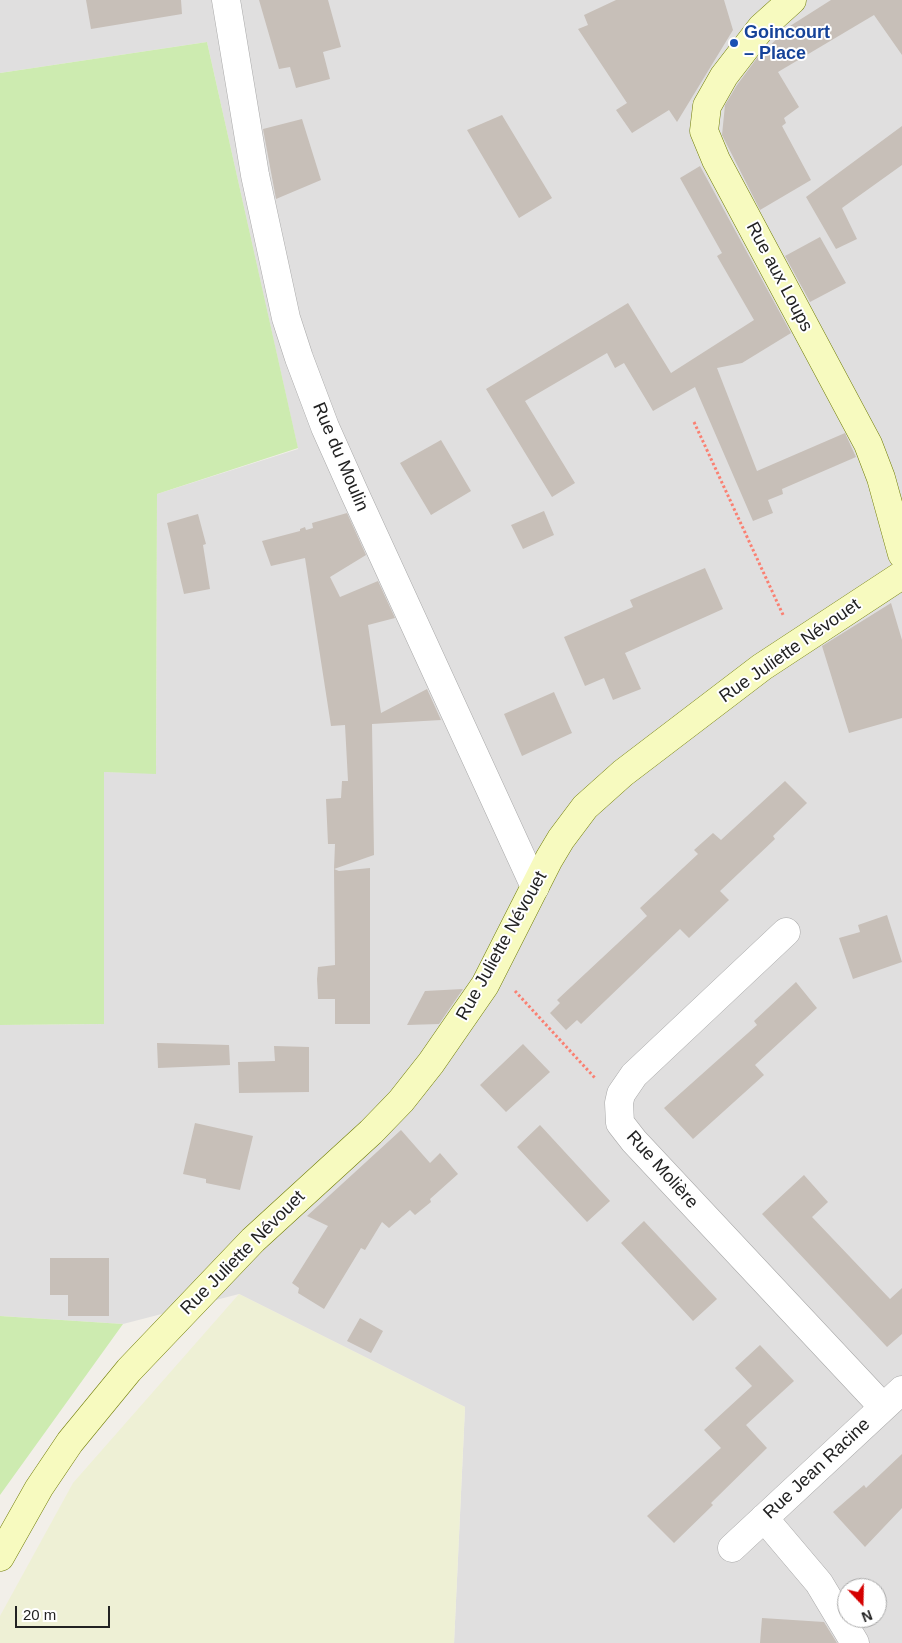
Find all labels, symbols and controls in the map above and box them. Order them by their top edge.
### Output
place label: Goincourt – Place [744,22,830,64]
marker: Goincourt – Place [728,37,740,49]
street label: Rue aux Loups [741,218,817,336]
street label: Rue du Moulin [307,399,373,515]
street label: Rue Juliette Névouet [715,594,865,708]
street label: Rue Juliette Névouet [452,868,552,1024]
street label: Rue Molière [622,1127,702,1213]
street label: Rue Juliette Névouet [176,1186,310,1320]
street label: Rue Jean Racine [759,1414,875,1524]
north arrow [837,1578,887,1628]
scale bar [18,1596,112,1628]
text: 20 m [23,1606,56,1623]
text: N [859,1607,875,1625]

